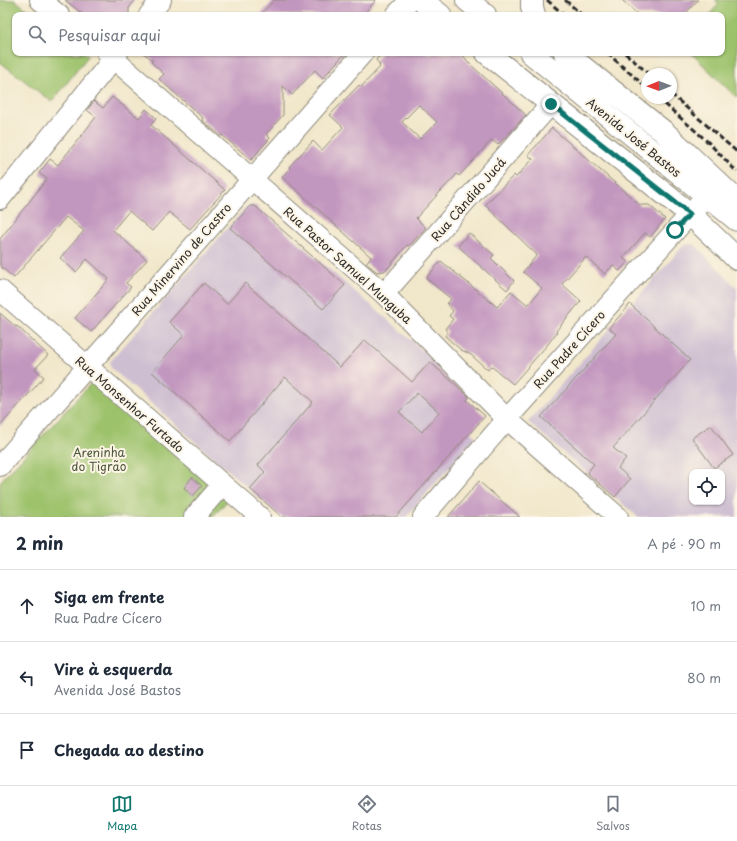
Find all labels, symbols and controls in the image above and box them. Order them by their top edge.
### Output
search box [12,12,725,56]
icon: search [26,23,48,45]
text: Pesquisar aqui [58,23,161,46]
north arrow [641,68,677,104]
street label: Avenida José Bastos [583,93,686,181]
route end [542,95,560,113]
street label: Rua Cândido Jucá [427,153,510,245]
street label: Rua Minervino de Castro [127,198,235,319]
street label: Rua Pastor Samuel Munguba [280,202,416,328]
route start [666,221,684,239]
street label: Rua Padre Cícero [529,306,609,392]
street label: Rua Monsenhor Furtado [72,352,189,457]
park label: Areninha do Tigrão [72,443,127,475]
map controls [689,469,725,505]
button: locate [689,469,725,505]
text: 2 min [16,530,63,556]
text: A pé · 90 m [647,534,721,553]
text: Siga em frente [54,585,164,608]
icon: ahead [16,595,38,617]
text: 10 m [691,596,721,615]
text: Rua Padre Cícero [54,608,162,627]
text: Vire à esquerda [54,657,173,680]
icon: left [16,667,38,689]
text: 80 m [687,668,721,687]
text: Avenida José Bastos [54,680,181,699]
text: Chegada ao destino [54,738,204,761]
icon: arrive [16,739,38,761]
tab: Mapa [107,793,137,834]
tab: Rotas [352,793,382,834]
tab: Salvos [596,793,630,834]

